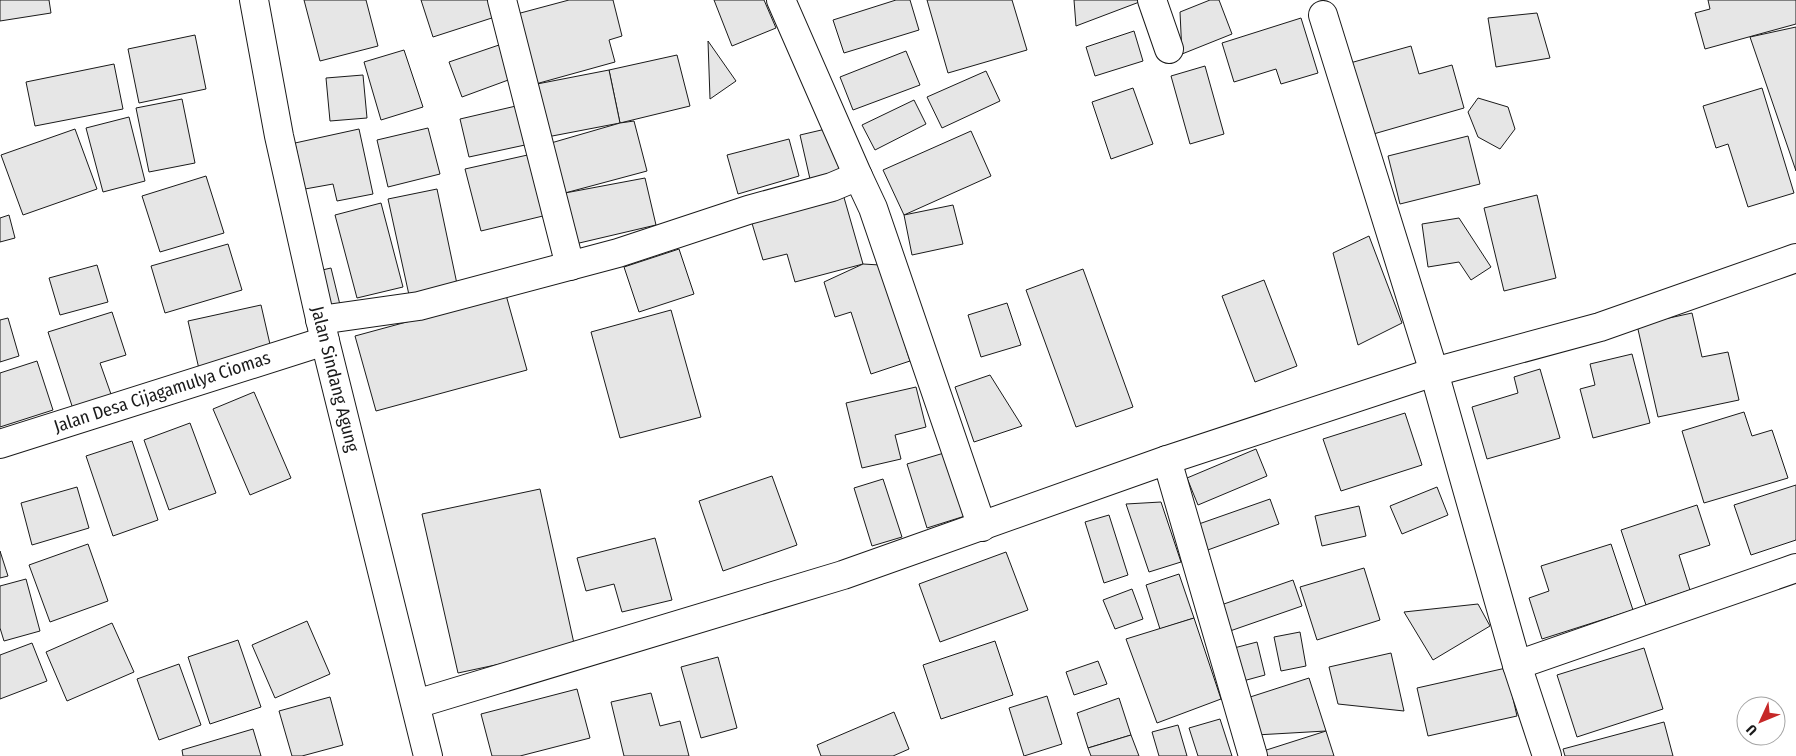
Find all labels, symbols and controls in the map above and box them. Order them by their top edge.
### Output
street label: Jalan Sindang Agung [306,304,364,455]
street label: Jalan Desa Cijagamulya Ciomas [51,346,273,437]
north arrow [1736,696,1786,746]
text: U [1743,721,1761,739]

